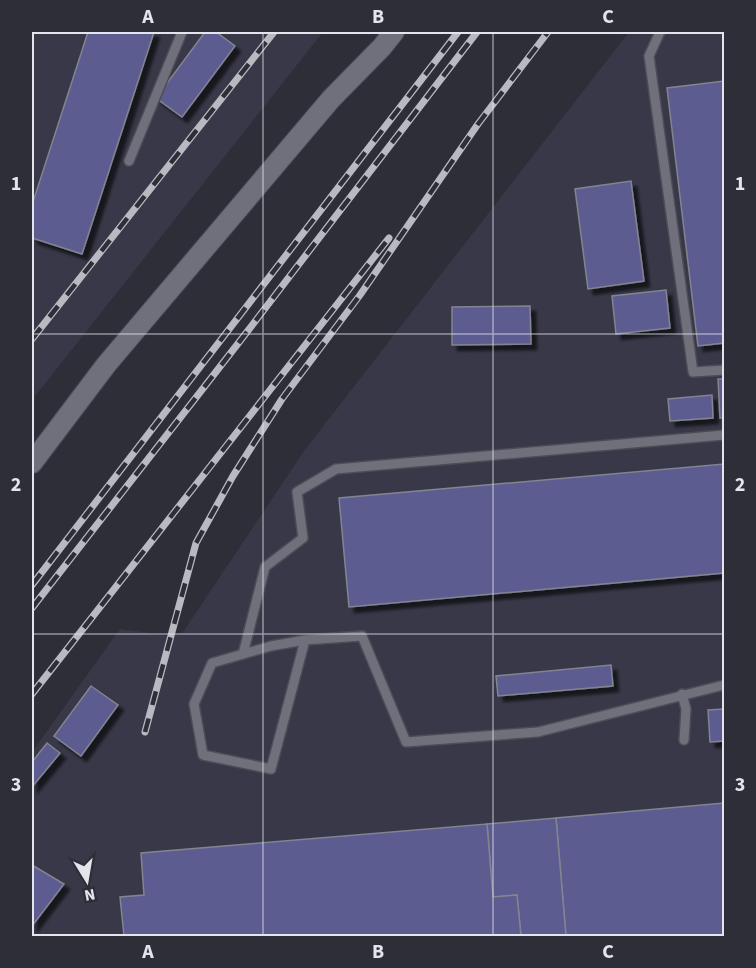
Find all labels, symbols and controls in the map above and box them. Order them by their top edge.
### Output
text: A [141,3,154,31]
text: B [372,3,384,31]
text: C [602,3,614,31]
text: 1 [11,170,21,198]
text: 1 [735,170,745,198]
text: 2 [11,471,21,499]
text: 2 [735,471,745,499]
text: 3 [11,771,21,799]
text: 3 [735,771,745,799]
north arrow [57,851,117,911]
text: N [82,883,97,907]
text: A [141,938,154,966]
text: B [372,938,384,966]
text: C [602,938,614,966]

